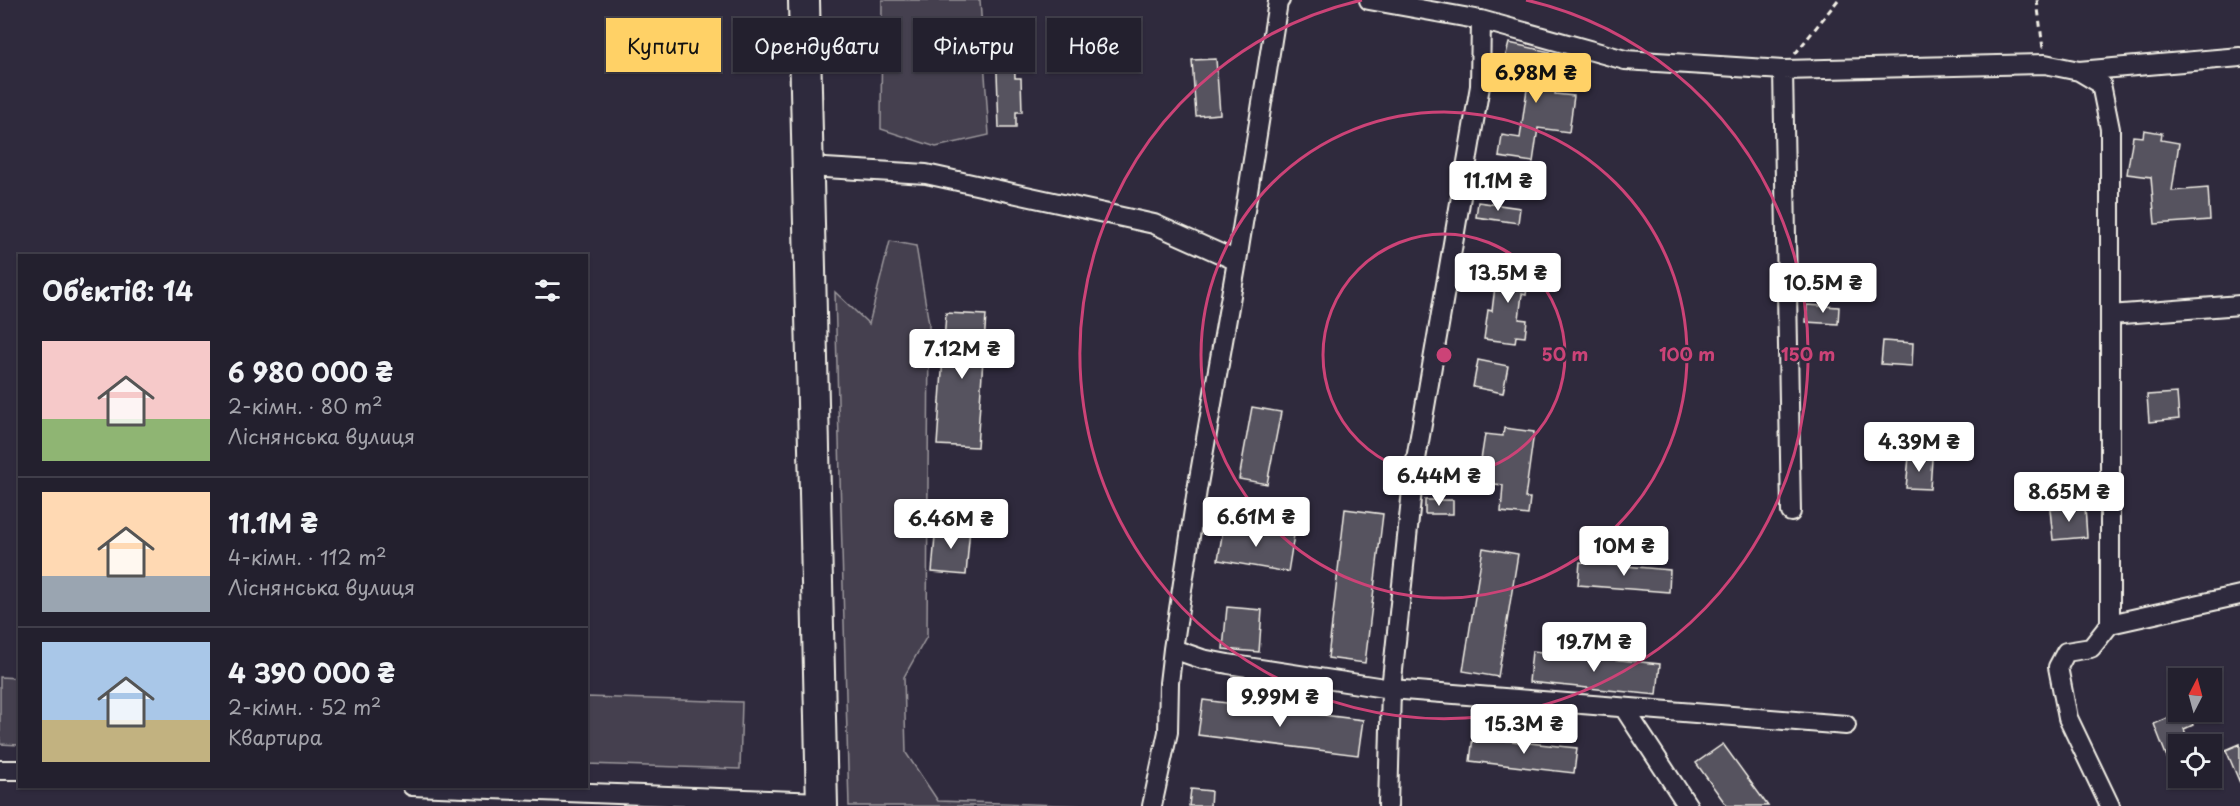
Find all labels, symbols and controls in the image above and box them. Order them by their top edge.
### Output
chip: Купити [606,18,721,72]
chip: Орендувати [733,18,901,72]
chip: Фільтри [913,18,1035,72]
chip: Нове [1047,18,1141,72]
pin: 6.98M ₴ [1481,53,1591,104]
text: 6.98M ₴ [1495,57,1577,87]
pin: 11.1M ₴ [1443,161,1553,212]
text: 11.1M ₴ [1463,165,1533,195]
pin: 13.5M ₴ [1453,253,1563,304]
text: 13.5M ₴ [1469,257,1547,287]
pin: 10.5M ₴ [1768,263,1878,314]
text: 10.5M ₴ [1784,267,1862,297]
text: Об’єктів: 14 [42,271,193,310]
icon: filters [531,274,564,307]
pin: 7.12M ₴ [907,329,1017,380]
text: 7.12M ₴ [923,333,1001,363]
text: 50 m [1542,340,1588,367]
text: 100 m [1659,340,1715,367]
text: 150 m [1781,340,1835,367]
centre of rings [1434,345,1454,365]
text: 6 980 000 ₴ [228,352,393,391]
icon: home [90,365,162,437]
text: 2-кімн. · 80 m² [228,391,383,421]
text: Ліснянська вулиця [228,421,415,451]
pin: 4.39M ₴ [1864,422,1974,473]
text: 4.39M ₴ [1878,426,1960,456]
pin: 6.44M ₴ [1384,456,1494,507]
text: 6.44M ₴ [1397,460,1481,490]
pin: 8.65M ₴ [2014,472,2124,523]
text: 8.65M ₴ [2028,476,2110,506]
pin: 6.61M ₴ [1201,497,1311,548]
pin: 6.46M ₴ [896,499,1006,550]
text: 6.61M ₴ [1217,501,1295,531]
text: 11.1M ₴ [228,503,318,542]
text: 6.46M ₴ [908,503,994,533]
icon: home [90,516,162,588]
pin: 10M ₴ [1582,526,1666,577]
text: 10M ₴ [1593,530,1655,560]
text: 4-кімн. · 112 m² [228,542,387,572]
text: Ліснянська вулиця [228,572,415,602]
pin: 19.7M ₴ [1539,622,1649,673]
text: 19.7M ₴ [1556,626,1632,656]
text: 4 390 000 ₴ [228,653,395,692]
icon: home [90,666,162,738]
north arrow [2168,668,2222,722]
map controls [2168,668,2222,788]
pin: 9.99M ₴ [1225,677,1335,728]
text: 9.99M ₴ [1241,681,1319,711]
text: 2-кімн. · 52 m² [228,692,381,722]
pin: 15.3M ₴ [1469,704,1579,755]
text: 15.3M ₴ [1485,708,1563,738]
text: Квартира [228,722,322,752]
button: locate [2168,734,2222,788]

